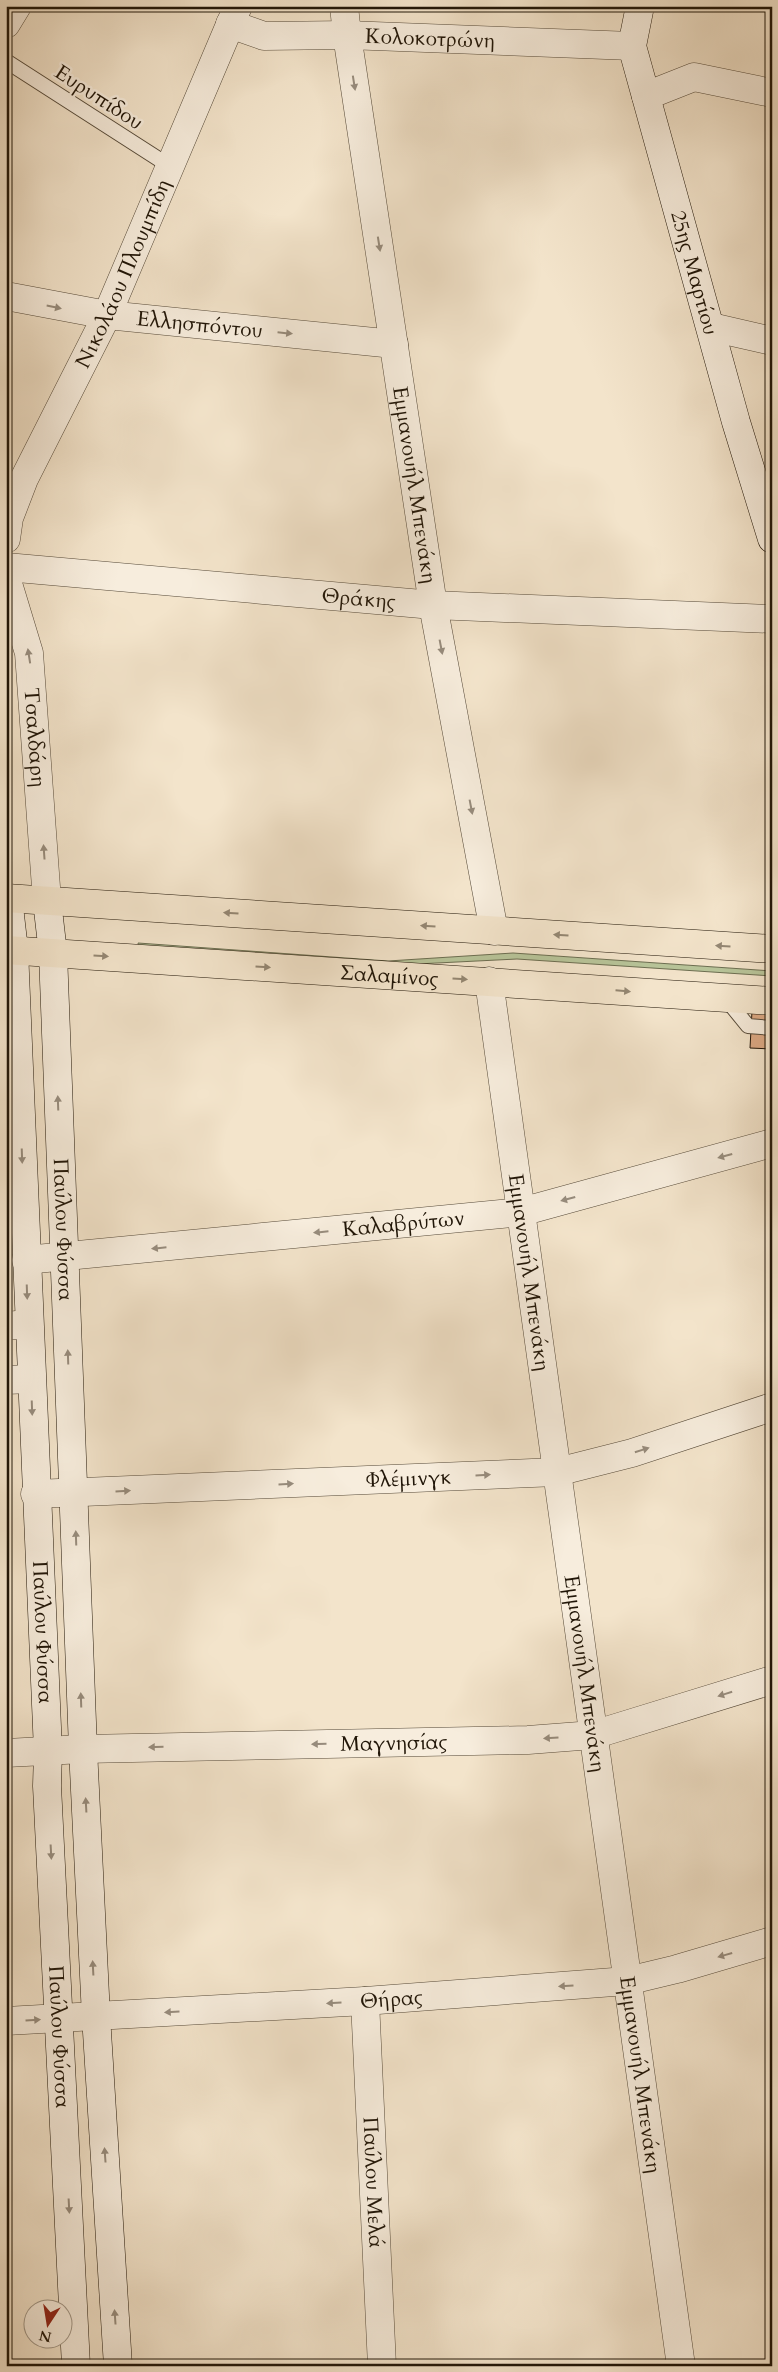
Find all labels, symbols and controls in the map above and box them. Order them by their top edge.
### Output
street label: Κολοκοτρώνη [365,22,495,56]
street label: Ευρυπίδου [49,58,149,137]
one-way arrow [351,76,359,92]
street label: Νικολάου Πλουμπίδη [68,175,178,373]
street label: 25ης Μαρτίου [663,207,725,338]
one-way arrow [375,236,383,252]
one-way arrow [46,303,62,311]
street label: Ελλησπόντου [135,304,264,346]
one-way arrow [277,329,293,337]
street label: Εμμανουήλ Μπενάκη [385,384,444,585]
street label: Θράκης [320,581,397,617]
one-way arrow [437,639,445,655]
one-way arrow [25,647,33,663]
street label: Τσαλδάρη [17,687,53,788]
one-way arrow [467,799,475,815]
one-way arrow [40,844,48,860]
one-way arrow [222,909,238,917]
one-way arrow [419,922,435,930]
one-way arrow [553,931,569,939]
one-way arrow [715,942,731,950]
one-way arrow [93,952,109,960]
street label: Σαλαμίνος [339,958,439,994]
one-way arrow [256,963,272,971]
one-way arrow [453,975,469,983]
one-way arrow [615,987,631,995]
one-way arrow [54,1095,62,1111]
one-way arrow [18,1148,26,1164]
one-way arrow [717,1152,732,1160]
street label: Παύλου Φύσσα [46,1158,80,1302]
street label: Εμμανουήλ Μπενάκη [501,1172,557,1373]
one-way arrow [560,1195,576,1203]
street label: Καλαβρύτων [341,1204,466,1244]
one-way arrow [312,1228,328,1236]
one-way arrow [151,1244,167,1252]
one-way arrow [23,1284,31,1300]
one-way arrow [64,1349,72,1365]
one-way arrow [28,1400,36,1416]
one-way arrow [635,1446,650,1453]
street label: Φλέμινγκ [365,1462,452,1495]
one-way arrow [475,1471,491,1479]
one-way arrow [278,1480,294,1488]
one-way arrow [115,1487,131,1495]
one-way arrow [72,1529,80,1545]
street label: Παύλου Φύσσα [25,1560,60,1704]
street label: Εμμανουήλ Μπενάκη [556,1573,612,1774]
one-way arrow [718,1691,733,1699]
one-way arrow [77,1692,85,1708]
street label: Μαγνησίας [340,1728,448,1759]
one-way arrow [543,1734,559,1742]
one-way arrow [311,1740,327,1748]
one-way arrow [148,1743,164,1751]
one-way arrow [81,1797,89,1813]
one-way arrow [47,1844,55,1860]
one-way arrow [717,1952,732,1960]
one-way arrow [89,1959,97,1975]
street label: Παύλου Φύσσα [41,1965,77,2109]
street label: Εμμανουήλ Μπενάκη [612,1974,668,2175]
street label: Θήρας [359,1983,424,2016]
one-way arrow [558,1983,574,1991]
one-way arrow [326,1999,342,2007]
one-way arrow [164,2008,180,2016]
one-way arrow [25,2015,41,2023]
street label: Παύλου Μελά [355,2116,391,2250]
one-way arrow [100,2147,108,2163]
one-way arrow [65,2199,73,2215]
north arrow [22,2300,72,2350]
one-way arrow [111,2309,119,2325]
text: N [37,2326,53,2347]

